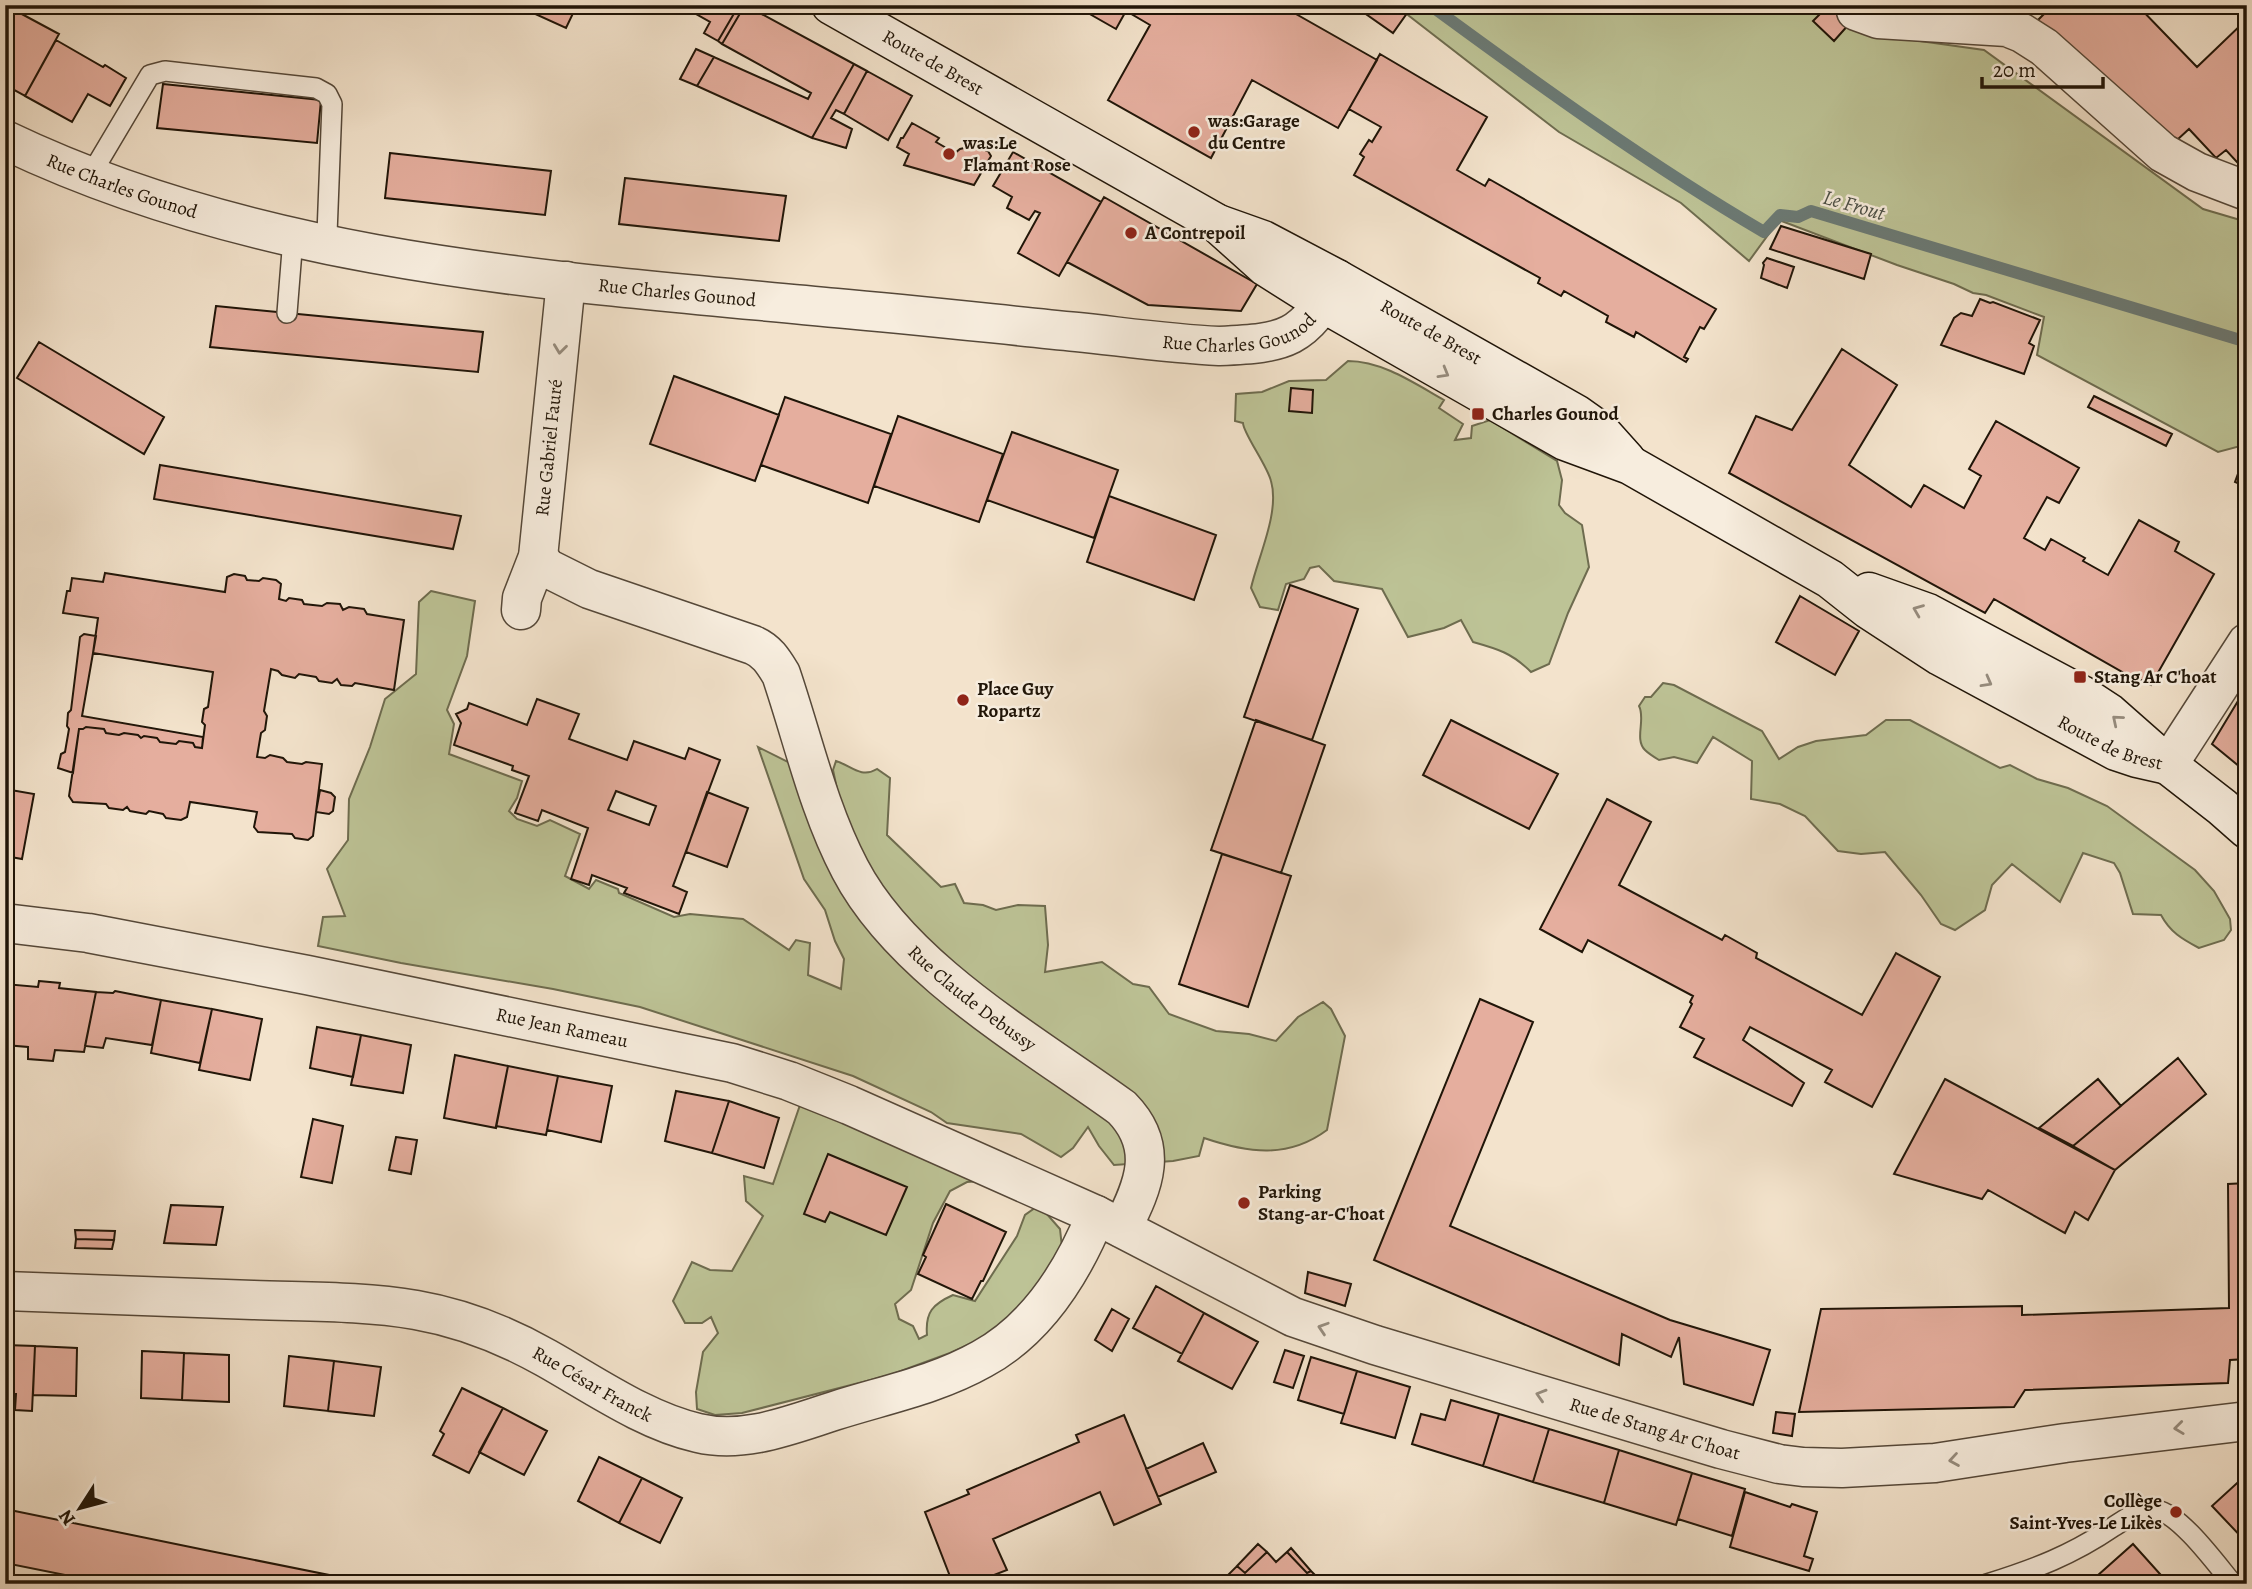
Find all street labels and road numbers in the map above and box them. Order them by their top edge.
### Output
street label: Route de Brest [877,24,988,102]
street label: Rue Charles Gounod [42,147,201,225]
street label: Rue Charles Gounod [597,272,758,314]
street label: Route de Brest [1376,293,1486,371]
street label: Rue Charles Gounod [1161,307,1323,359]
street label: Rue Gabriel Fauré [529,378,569,517]
street label: Route de Brest [2053,709,2165,776]
street label: Rue Claude Debussy [902,939,1042,1058]
street label: Rue Jean Rameau [494,1001,631,1054]
street label: Rue César Franck [528,1340,657,1429]
street label: Rue de Stang Ar C'hoat [1566,1391,1743,1466]

